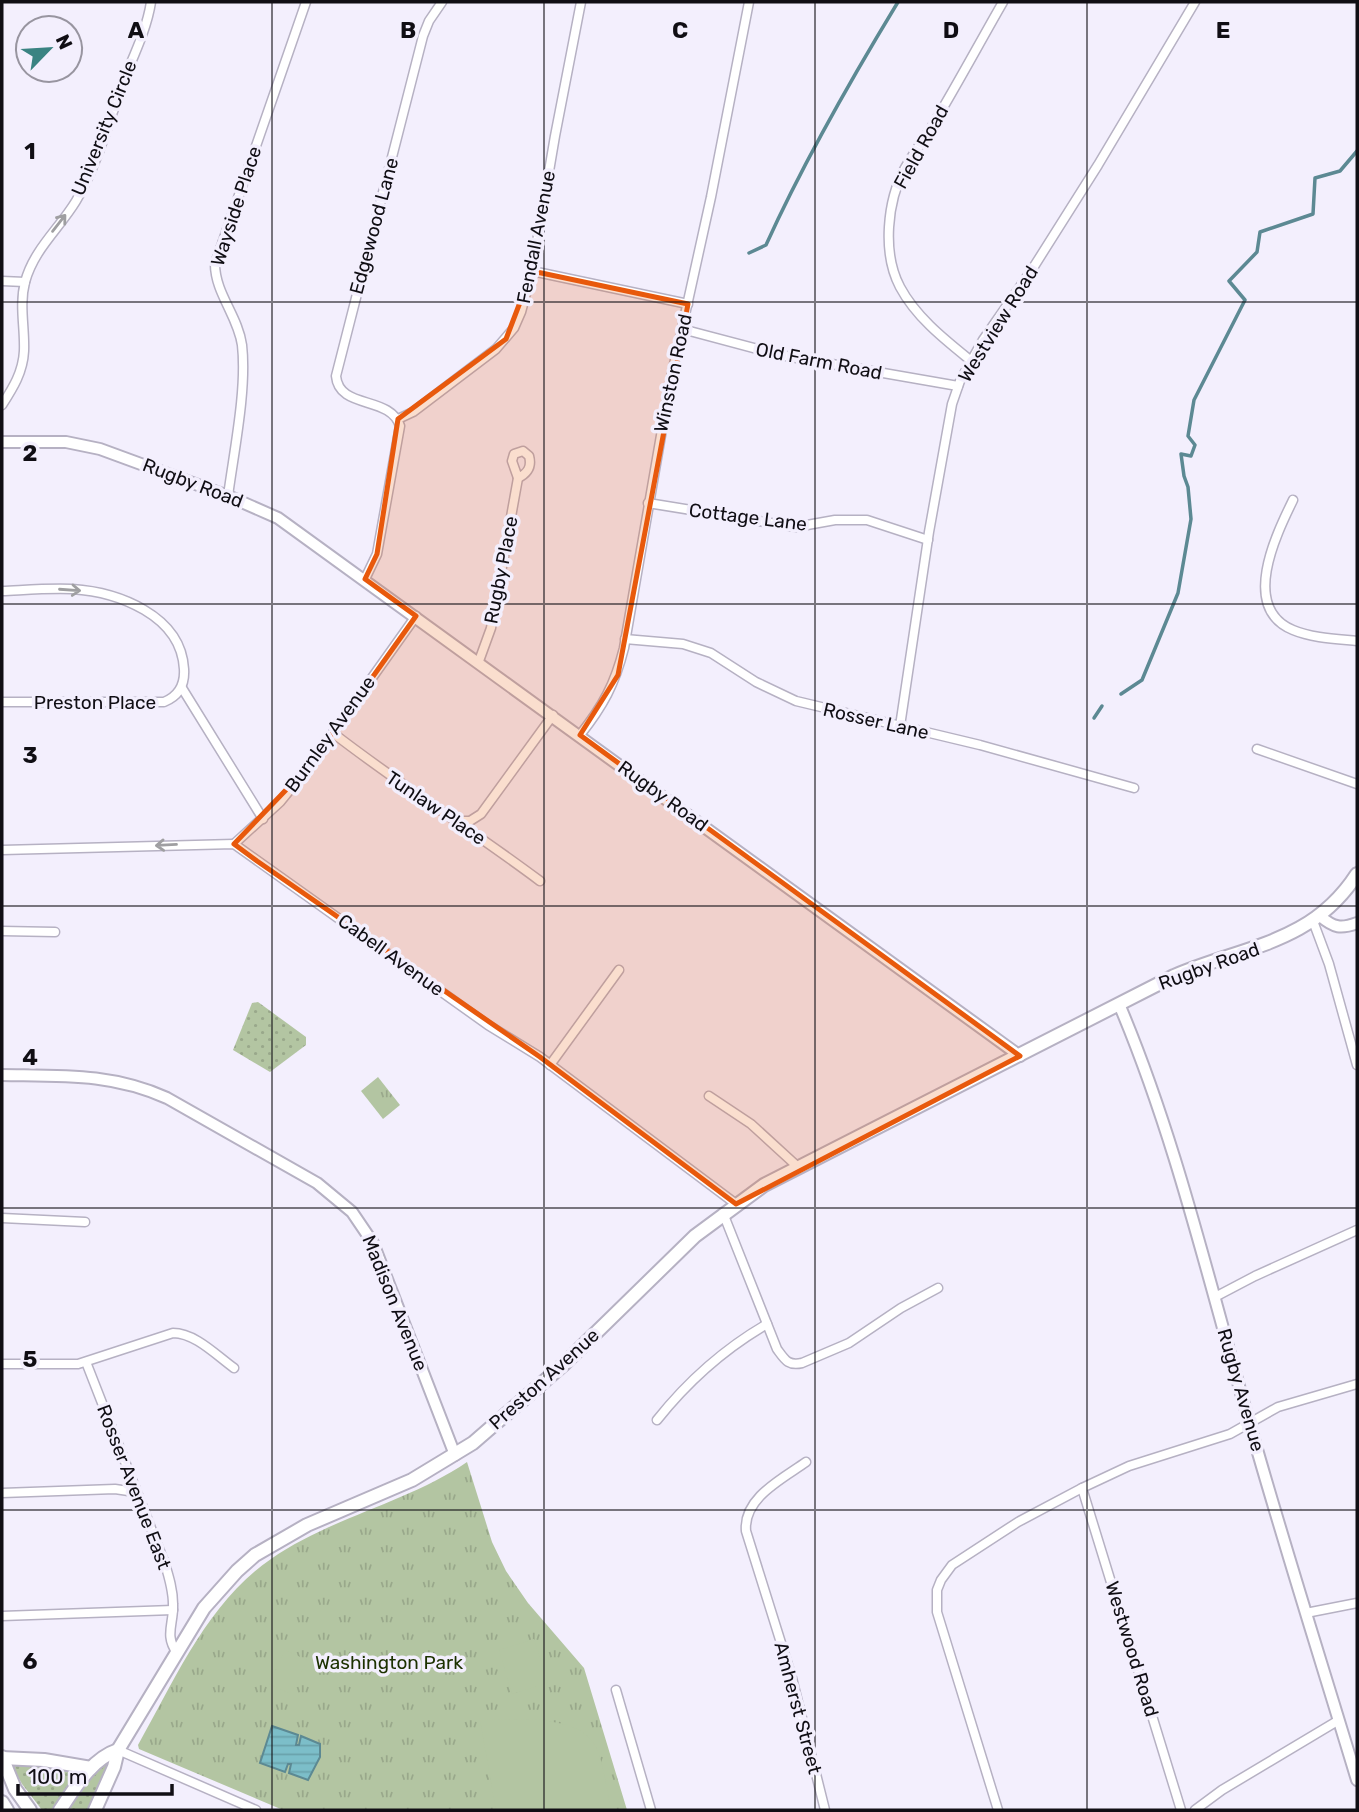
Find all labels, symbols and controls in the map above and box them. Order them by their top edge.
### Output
north arrow [14,14,84,84]
text: A [128,16,145,44]
text: B [400,16,416,44]
text: C [672,16,688,44]
text: D [943,16,959,44]
text: E [1216,16,1230,44]
text: N [51,31,77,53]
street label: University Circle [66,57,142,199]
street label: Field Road [889,101,953,193]
text: 1 [24,137,36,165]
street label: Wayside Place [206,143,266,269]
street label: Edgewood Lane [345,155,403,297]
street label: Fendall Avenue [512,169,560,305]
one-way arrow [52,215,67,233]
street label: Westview Road [953,262,1043,386]
street label: Winston Road [649,312,697,434]
street label: Old Farm Road [754,337,884,385]
text: 2 [23,439,37,467]
street label: Rugby Road [139,453,247,513]
street label: Cottage Lane [688,498,808,536]
street label: Rugby Place [479,514,523,626]
one-way arrow [58,583,81,596]
street label: Burnley Avenue [280,671,380,797]
street label: Preston Place [34,691,156,714]
street label: Rosser Lane [821,698,931,744]
text: 3 [22,741,38,769]
street label: Rugby Road [613,756,713,836]
street label: Tunlaw Place [382,766,490,850]
one-way arrow [156,839,178,852]
street label: Cabell Avenue [334,909,448,1001]
street label: Rugby Road [1155,937,1263,995]
text: 4 [22,1043,38,1071]
street label: Madison Avenue [357,1232,433,1374]
street label: Preston Avenue [484,1324,604,1434]
street label: Rugby Avenue [1212,1326,1270,1454]
text: 5 [23,1345,38,1373]
street label: Rosser Avenue East [92,1401,176,1573]
street label: Westwood Road [1100,1579,1164,1719]
street label: Amherst Street [769,1639,827,1777]
text: 6 [23,1647,38,1675]
park label: Washington Park [315,1651,463,1674]
scale bar [18,1752,172,1796]
text: 100 m [28,1764,87,1789]

